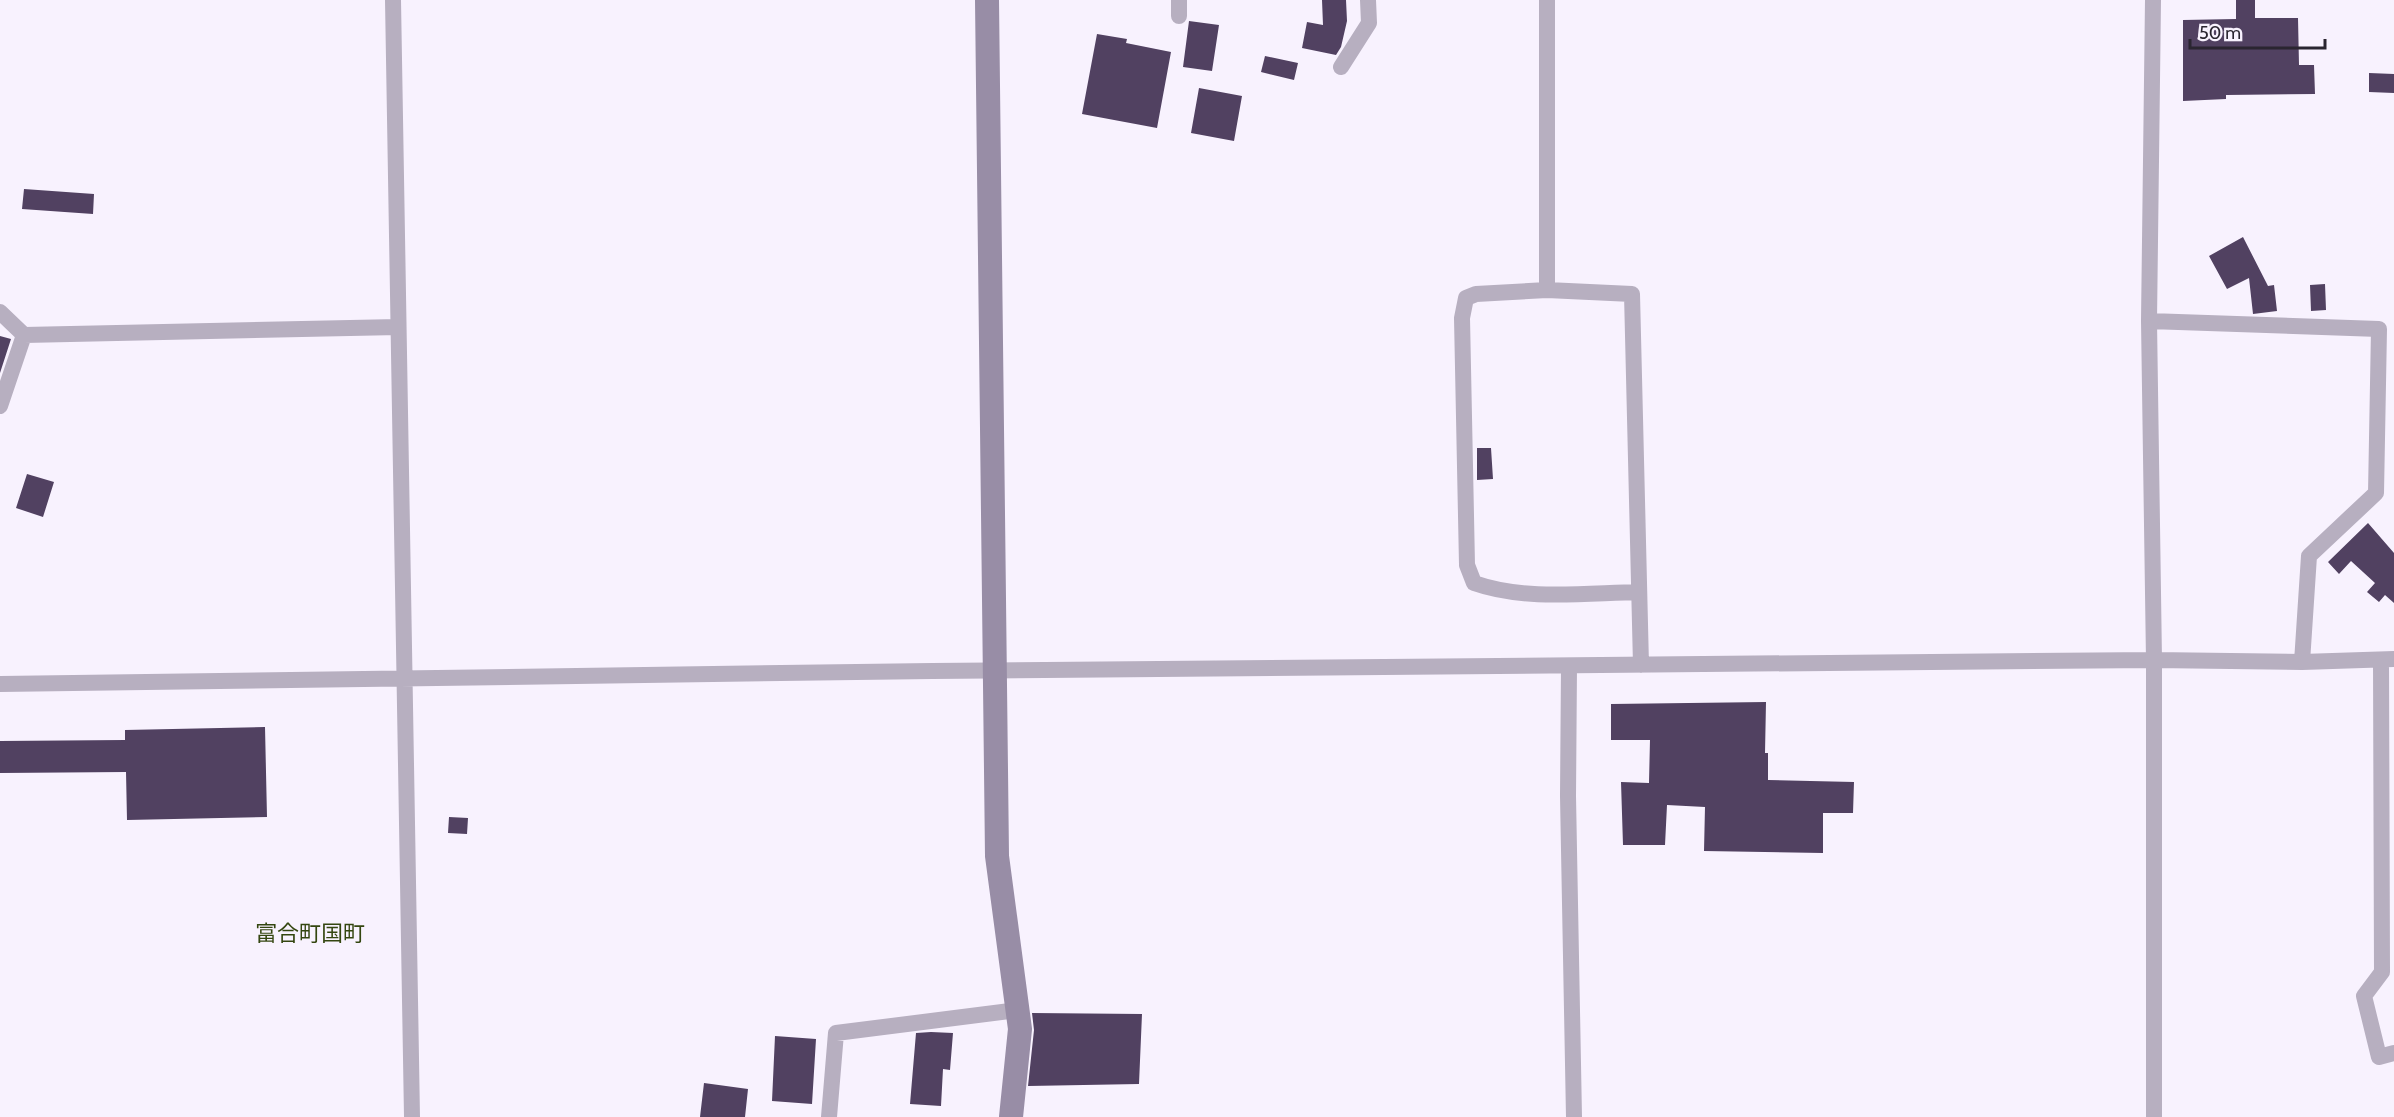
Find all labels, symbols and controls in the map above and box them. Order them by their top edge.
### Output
scale bar [2190,12,2325,50]
text: 50 m [2199,22,2241,44]
district label: 富合町国町 [255,920,365,947]

